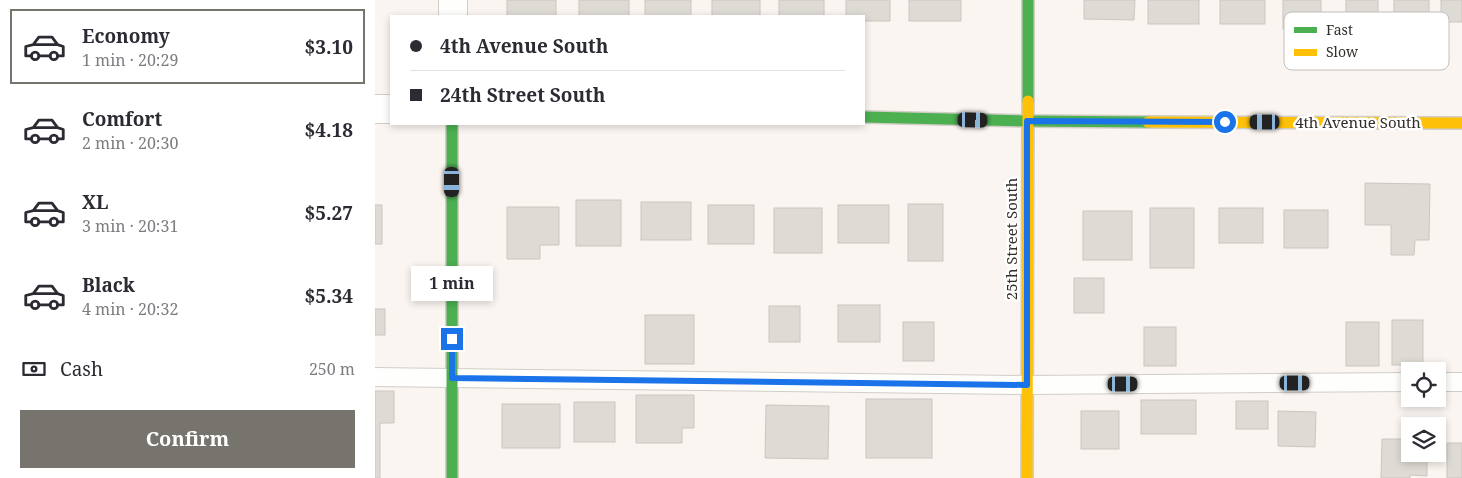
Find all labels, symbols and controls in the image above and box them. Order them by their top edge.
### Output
legend [1284,12,1449,70]
text: Fast [1326,20,1353,39]
text: Economy [82,23,170,49]
icon: car [22,24,67,69]
text: 4th Avenue South [440,33,608,59]
text: $3.10 [304,34,353,60]
text: Slow [1326,42,1359,61]
text: 1 min · 20:29 [82,49,178,71]
text: 24th Street South [440,82,606,108]
text: Comfort [82,106,162,132]
icon: car [22,107,67,152]
route start [1214,111,1236,133]
car [957,112,988,128]
street label: 4th Avenue South [1295,112,1421,132]
car [1250,115,1280,130]
text: $4.18 [304,117,353,143]
text: 2 min · 20:30 [82,132,178,154]
car [444,167,459,197]
street label: 25th Street South [1001,177,1021,300]
text: XL [82,189,108,215]
icon: car [22,190,67,235]
text: $5.27 [304,200,353,226]
text: 3 min · 20:31 [82,215,178,237]
callout: 1 min [411,266,493,302]
text: Black [82,272,135,298]
text: 1 min [429,272,475,294]
icon: car [22,273,67,318]
text: $5.34 [304,283,353,309]
text: 4 min · 20:32 [82,298,178,320]
route end [441,328,463,350]
icon: cash [20,355,48,383]
text: Cash [60,356,103,382]
text: 250 m [309,358,355,380]
map controls [1401,362,1446,462]
button: locate [1401,362,1446,407]
car [1280,376,1310,391]
car [1108,377,1138,392]
button: Confirm [20,410,355,468]
button: layers [1401,417,1446,462]

